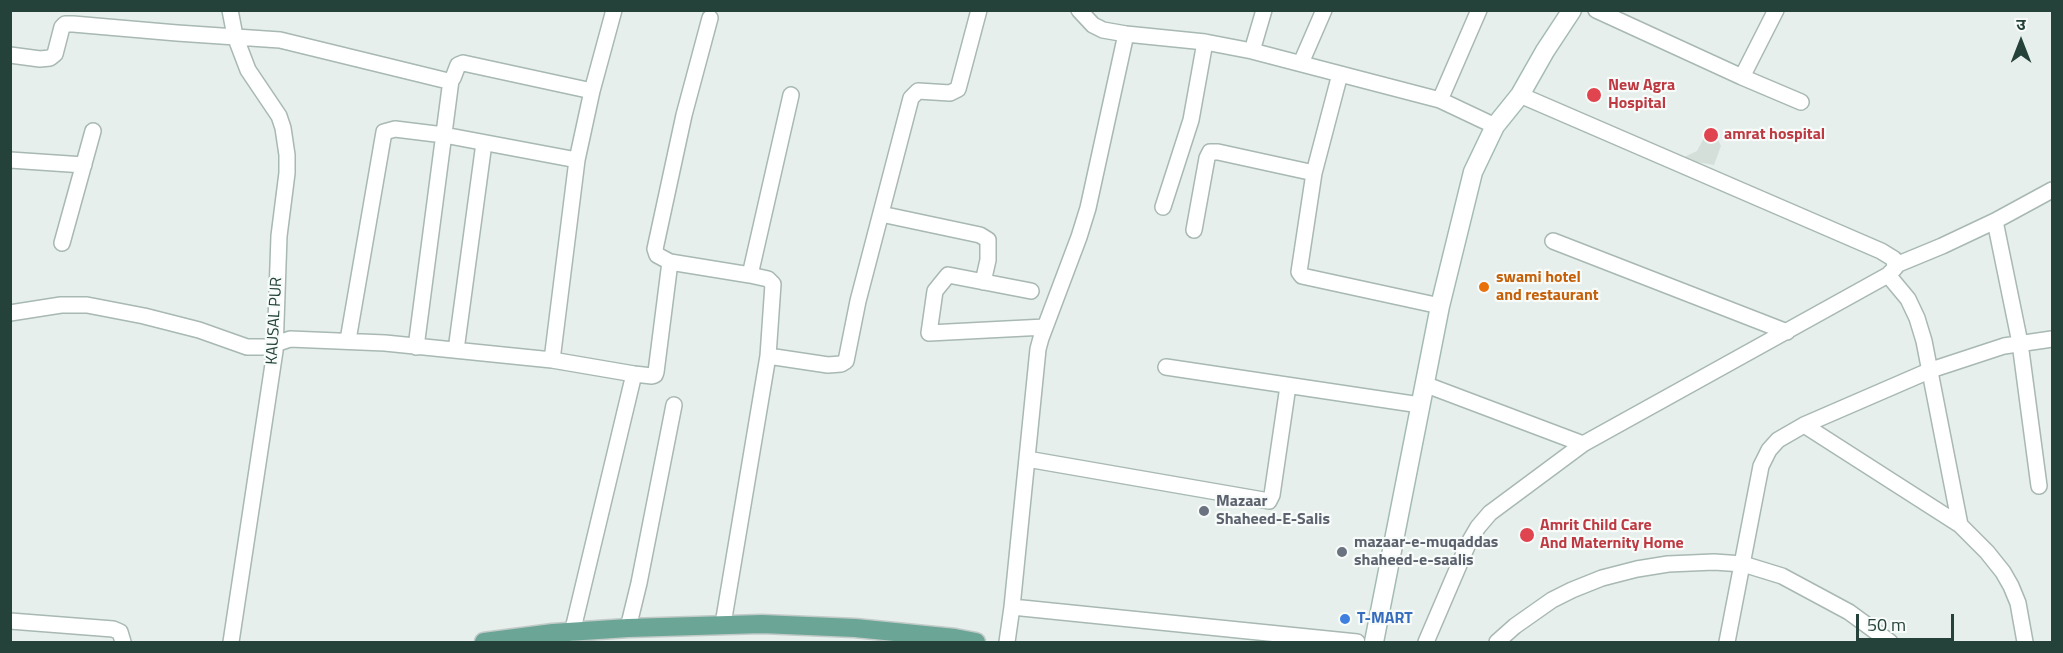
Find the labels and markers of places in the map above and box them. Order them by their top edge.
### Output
place label: New Agra Hospital [1608,76,1675,114]
marker: New Agra Hospital [1585,86,1603,104]
place label: amrat hospital [1724,125,1825,145]
marker: amrat hospital [1702,126,1720,144]
place label: swami hotel and restaurant [1496,268,1599,306]
marker: swami hotel and restaurant [1477,280,1491,294]
place label: Mazaar Shaheed-E-Salis [1216,492,1330,530]
marker: Mazaar Shaheed-E-Salis [1197,504,1211,518]
place label: Amrit Child Care And Maternity Home [1540,516,1684,554]
marker: Amrit Child Care And Maternity Home [1518,526,1536,544]
place label: mazaar-e-muqaddas shaheed-e-saalis [1354,533,1498,571]
marker: mazaar-e-muqaddas shaheed-e-saalis [1335,545,1349,559]
place label: T-MART [1357,609,1413,629]
marker: T-MART [1338,612,1352,626]

